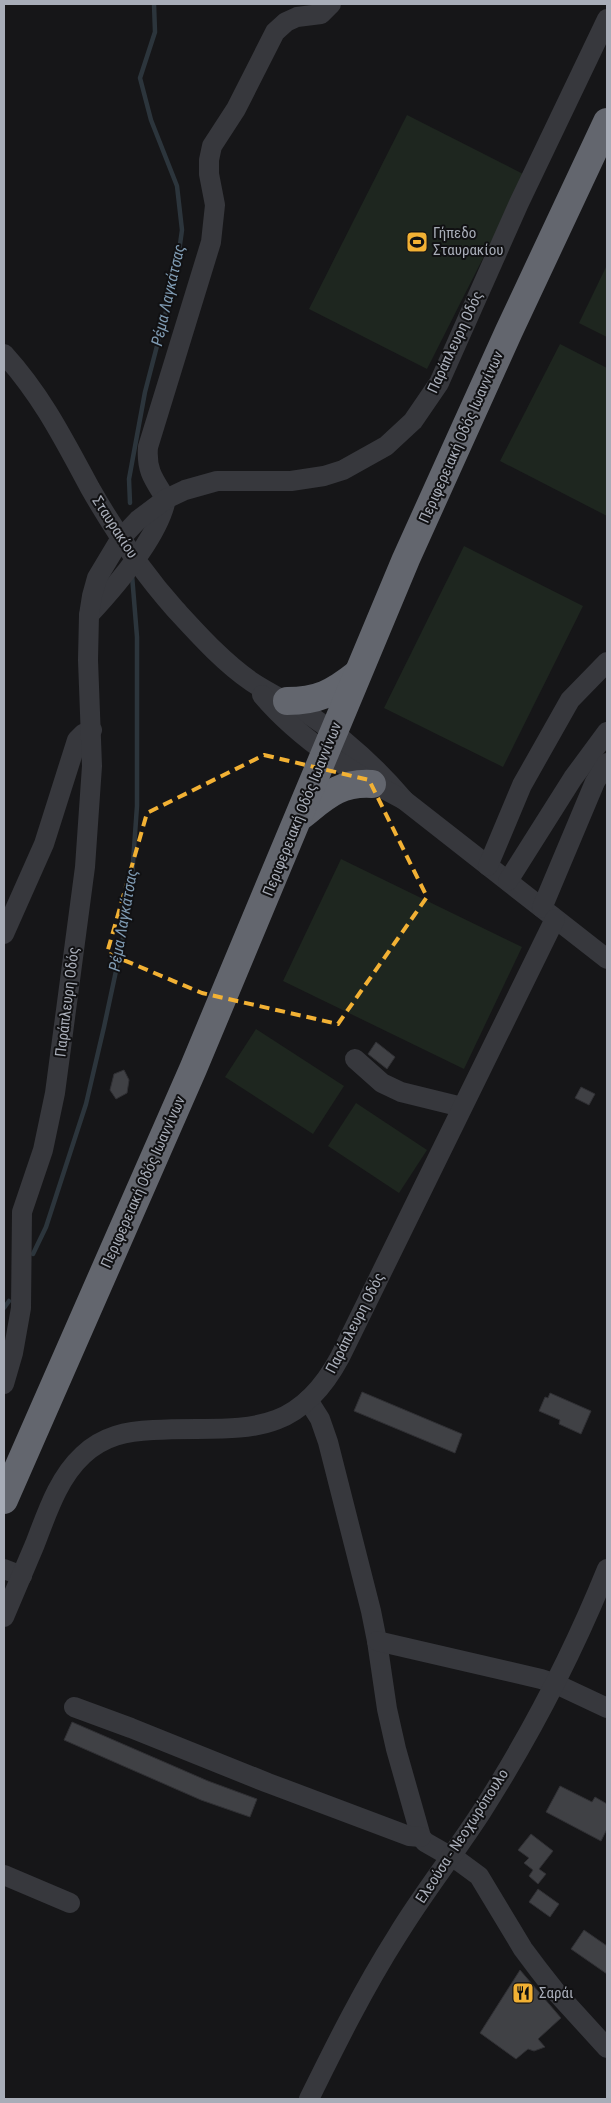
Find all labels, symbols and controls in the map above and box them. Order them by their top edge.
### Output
place label: Γήπεδο Σταυρακίου [433,224,503,259]
sports icon: Γήπεδο Σταυρακίου [405,230,429,254]
water label: Ρέμα Λαγκάτσας [147,242,189,348]
street label: Παράπλευρη Οδός [423,288,487,396]
street label: Περιφερειακή Οδός Ιωαννίνων [415,348,507,526]
street label: Σταυρακίου [88,493,142,561]
street label: Περιφερειακή Οδός Ιωαννίνων [259,719,345,899]
water label: Ρέμα Λαγκάτσας [105,867,141,973]
street label: Παράπλευρη Οδός [51,946,83,1058]
street label: Περιφερειακή Οδός Ιωαννίνων [97,1093,189,1271]
street label: Παράπλευρη Οδός [322,1270,388,1376]
street label: Ελεούσα - Νεοχωρόπουλο [412,1766,512,1906]
restaurant icon: Σαράι [511,1981,535,2005]
place label: Σαράι [539,1984,573,2002]

